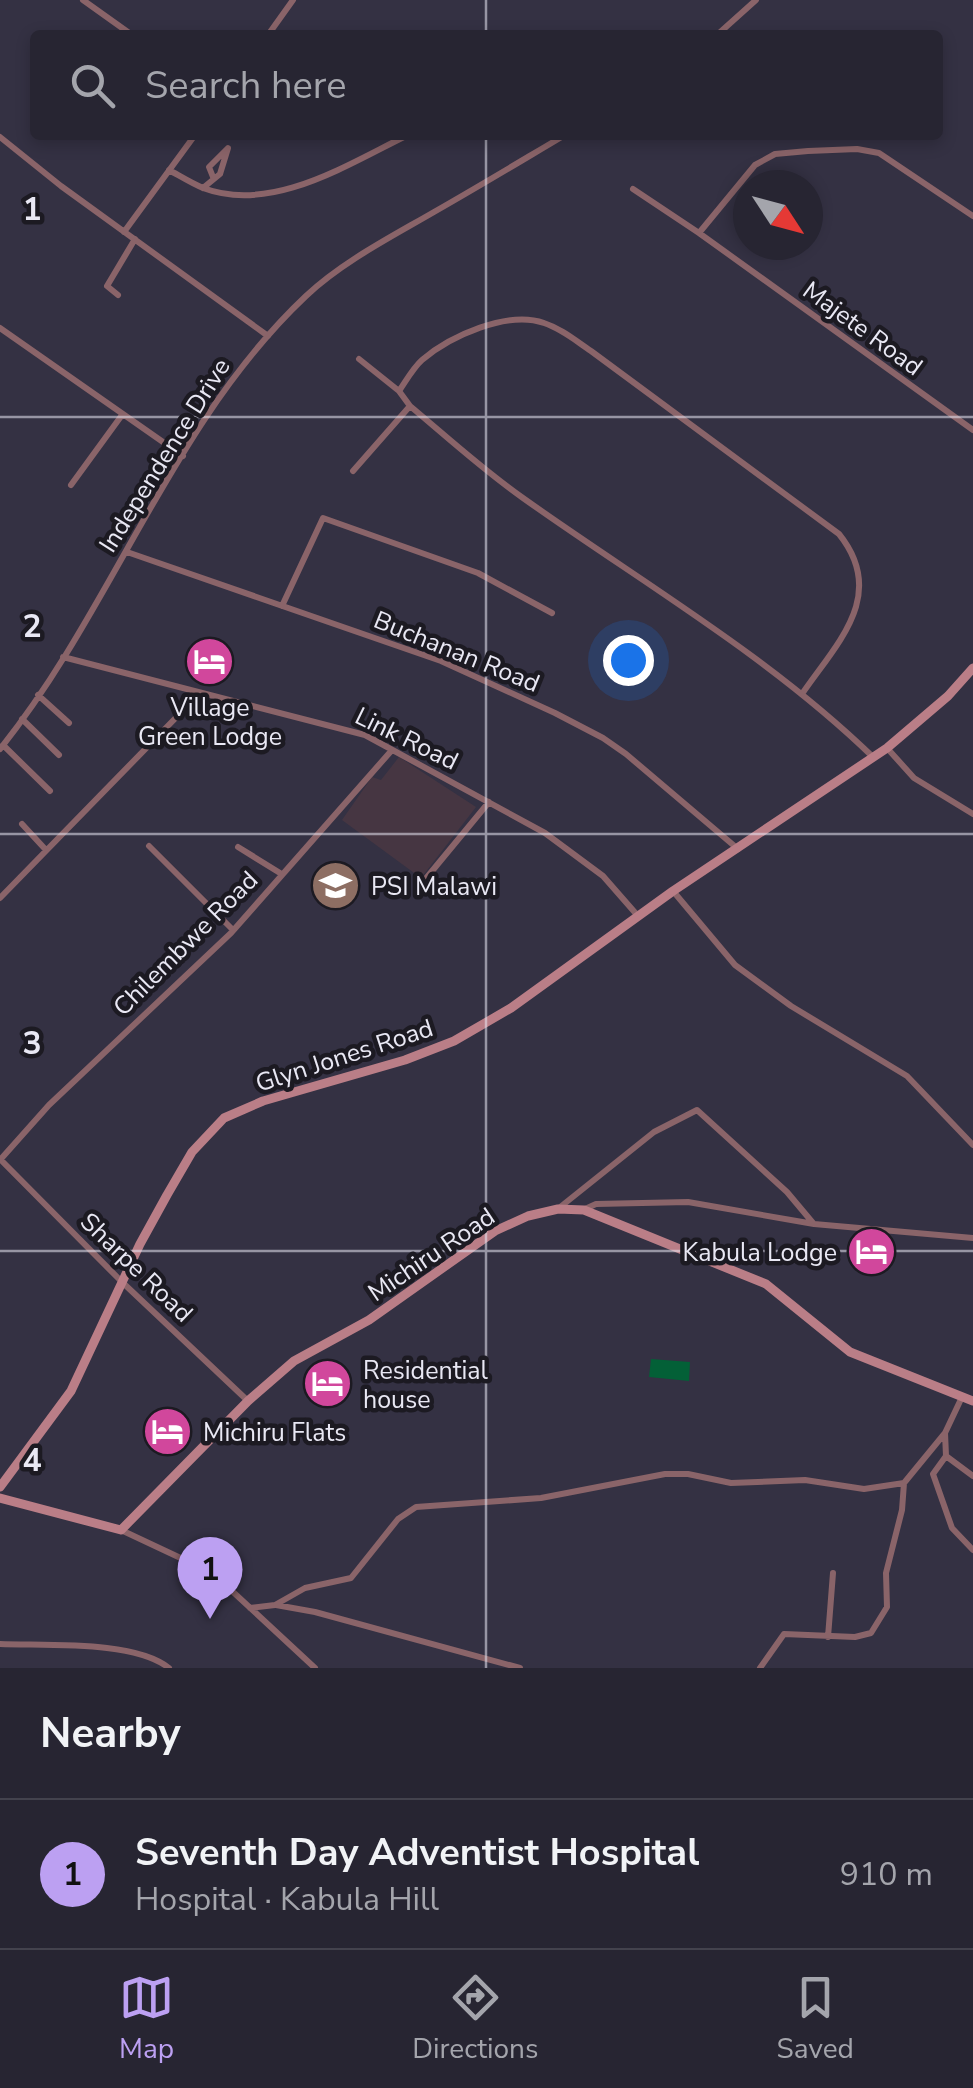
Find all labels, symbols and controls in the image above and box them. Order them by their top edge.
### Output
search box [30,30,943,140]
icon: search [65,58,120,113]
text: Search here [145,60,346,111]
north arrow [733,170,823,260]
text: 1 [22,188,42,231]
street label: Majete Road [796,274,929,384]
street label: Independence Drive [91,352,238,559]
street label: Buchanan Road [369,603,545,701]
text: 2 [22,605,42,648]
hotel icon: Village Green Lodge [184,635,236,687]
your location [603,635,654,686]
place label: Village Green Lodge [138,691,282,754]
street label: Link Road [349,699,464,778]
school or university icon: PSI Malawi [310,860,362,912]
street label: Chilembwe Road [106,864,266,1024]
place label: PSI Malawi [371,870,497,904]
street label: Glyn Jones Road [251,1011,437,1101]
text: 3 [22,1022,42,1065]
street label: Michiru Road [361,1200,502,1310]
street label: Sharpe Road [73,1205,200,1330]
hotel icon: Kabula Lodge [846,1226,898,1278]
place label: Kabula Lodge [683,1236,837,1270]
place label: Residential house [363,1354,488,1417]
hotel icon: Residential house [302,1358,354,1410]
hotel icon: Michiru Flats [142,1406,194,1458]
place label: Michiru Flats [203,1416,346,1450]
text: 4 [22,1439,42,1482]
pin: 1 [178,1536,242,1619]
text: Nearby [40,1705,181,1762]
text: Seventh Day Adventist Hospital [135,1827,699,1878]
text: 1 [63,1853,82,1896]
text: 910 m [840,1853,933,1896]
text: Hospital · Kabula Hill [135,1878,439,1921]
tab: Map [119,1970,174,2068]
tab: Directions [412,1970,538,2068]
tab: Saved [777,1970,854,2068]

